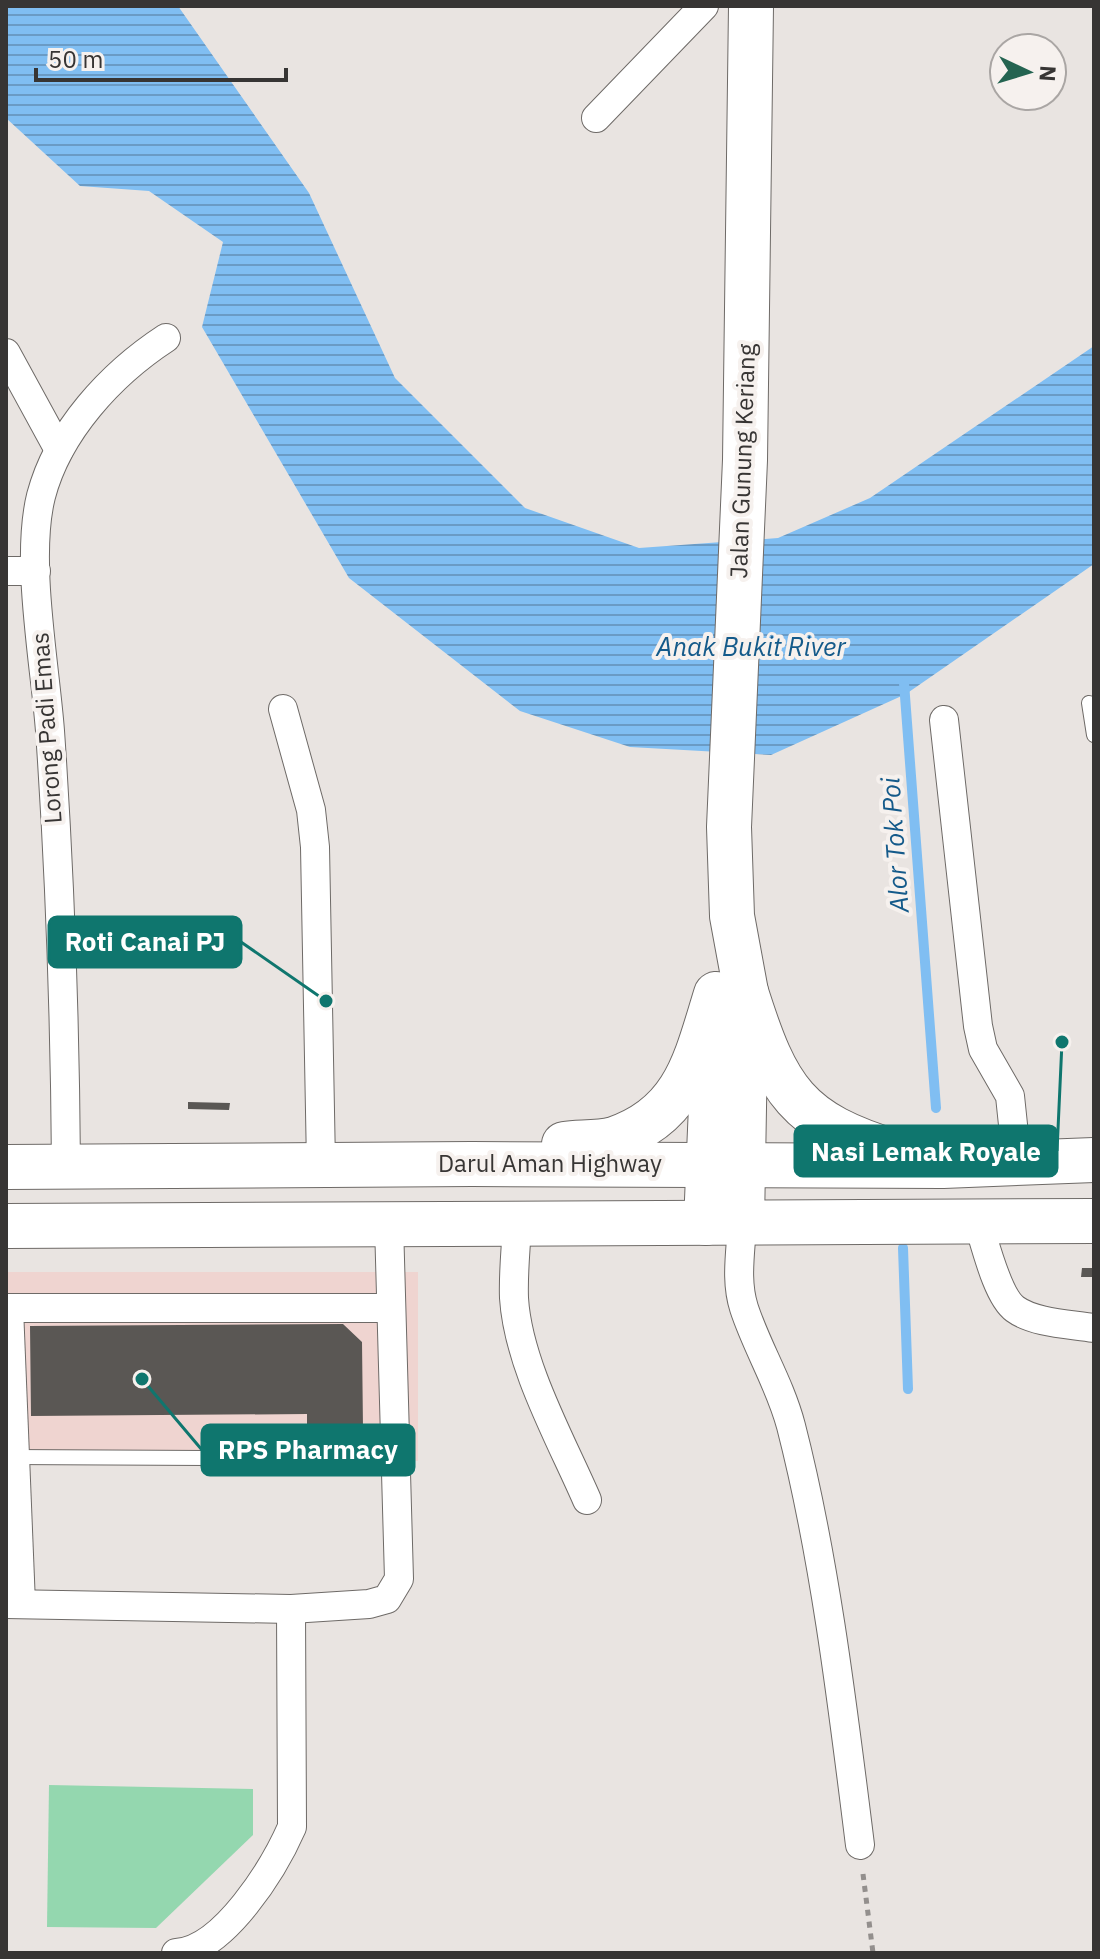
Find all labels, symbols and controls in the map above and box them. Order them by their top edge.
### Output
scale bar [36,32,286,82]
north arrow [988,32,1068,112]
text: 50 m [48,43,103,75]
text: N [1033,64,1063,82]
street label: Jalan Gunung Keriang [722,343,762,579]
water label: Anak Bukit River [655,629,847,663]
street label: Lorong Padi Emas [23,631,69,825]
water label: Alor Tok Poi [872,776,916,915]
callout: Roti Canai PJ [49,917,241,967]
text: Roti Canai PJ [65,924,225,958]
callout: Nasi Lemak Royale [795,1126,1057,1176]
text: Nasi Lemak Royale [811,1134,1041,1168]
street label: Darul Aman Highway [438,1147,662,1179]
callout: RPS Pharmacy [202,1425,414,1475]
text: RPS Pharmacy [218,1432,398,1466]

